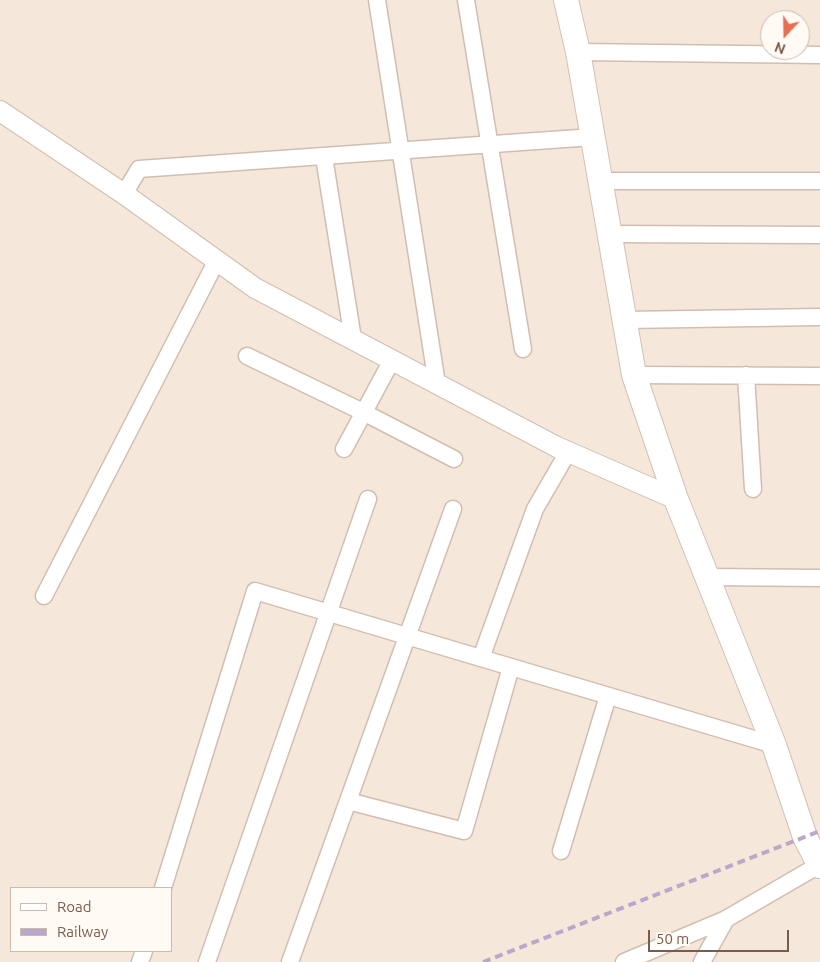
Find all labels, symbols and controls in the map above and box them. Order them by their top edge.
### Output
north arrow [760,10,810,60]
text: N [772,39,788,57]
legend [10,887,172,952]
text: Road [57,898,92,915]
scale bar [650,920,791,952]
text: Railway [57,923,108,940]
text: 50 m [656,930,689,947]

